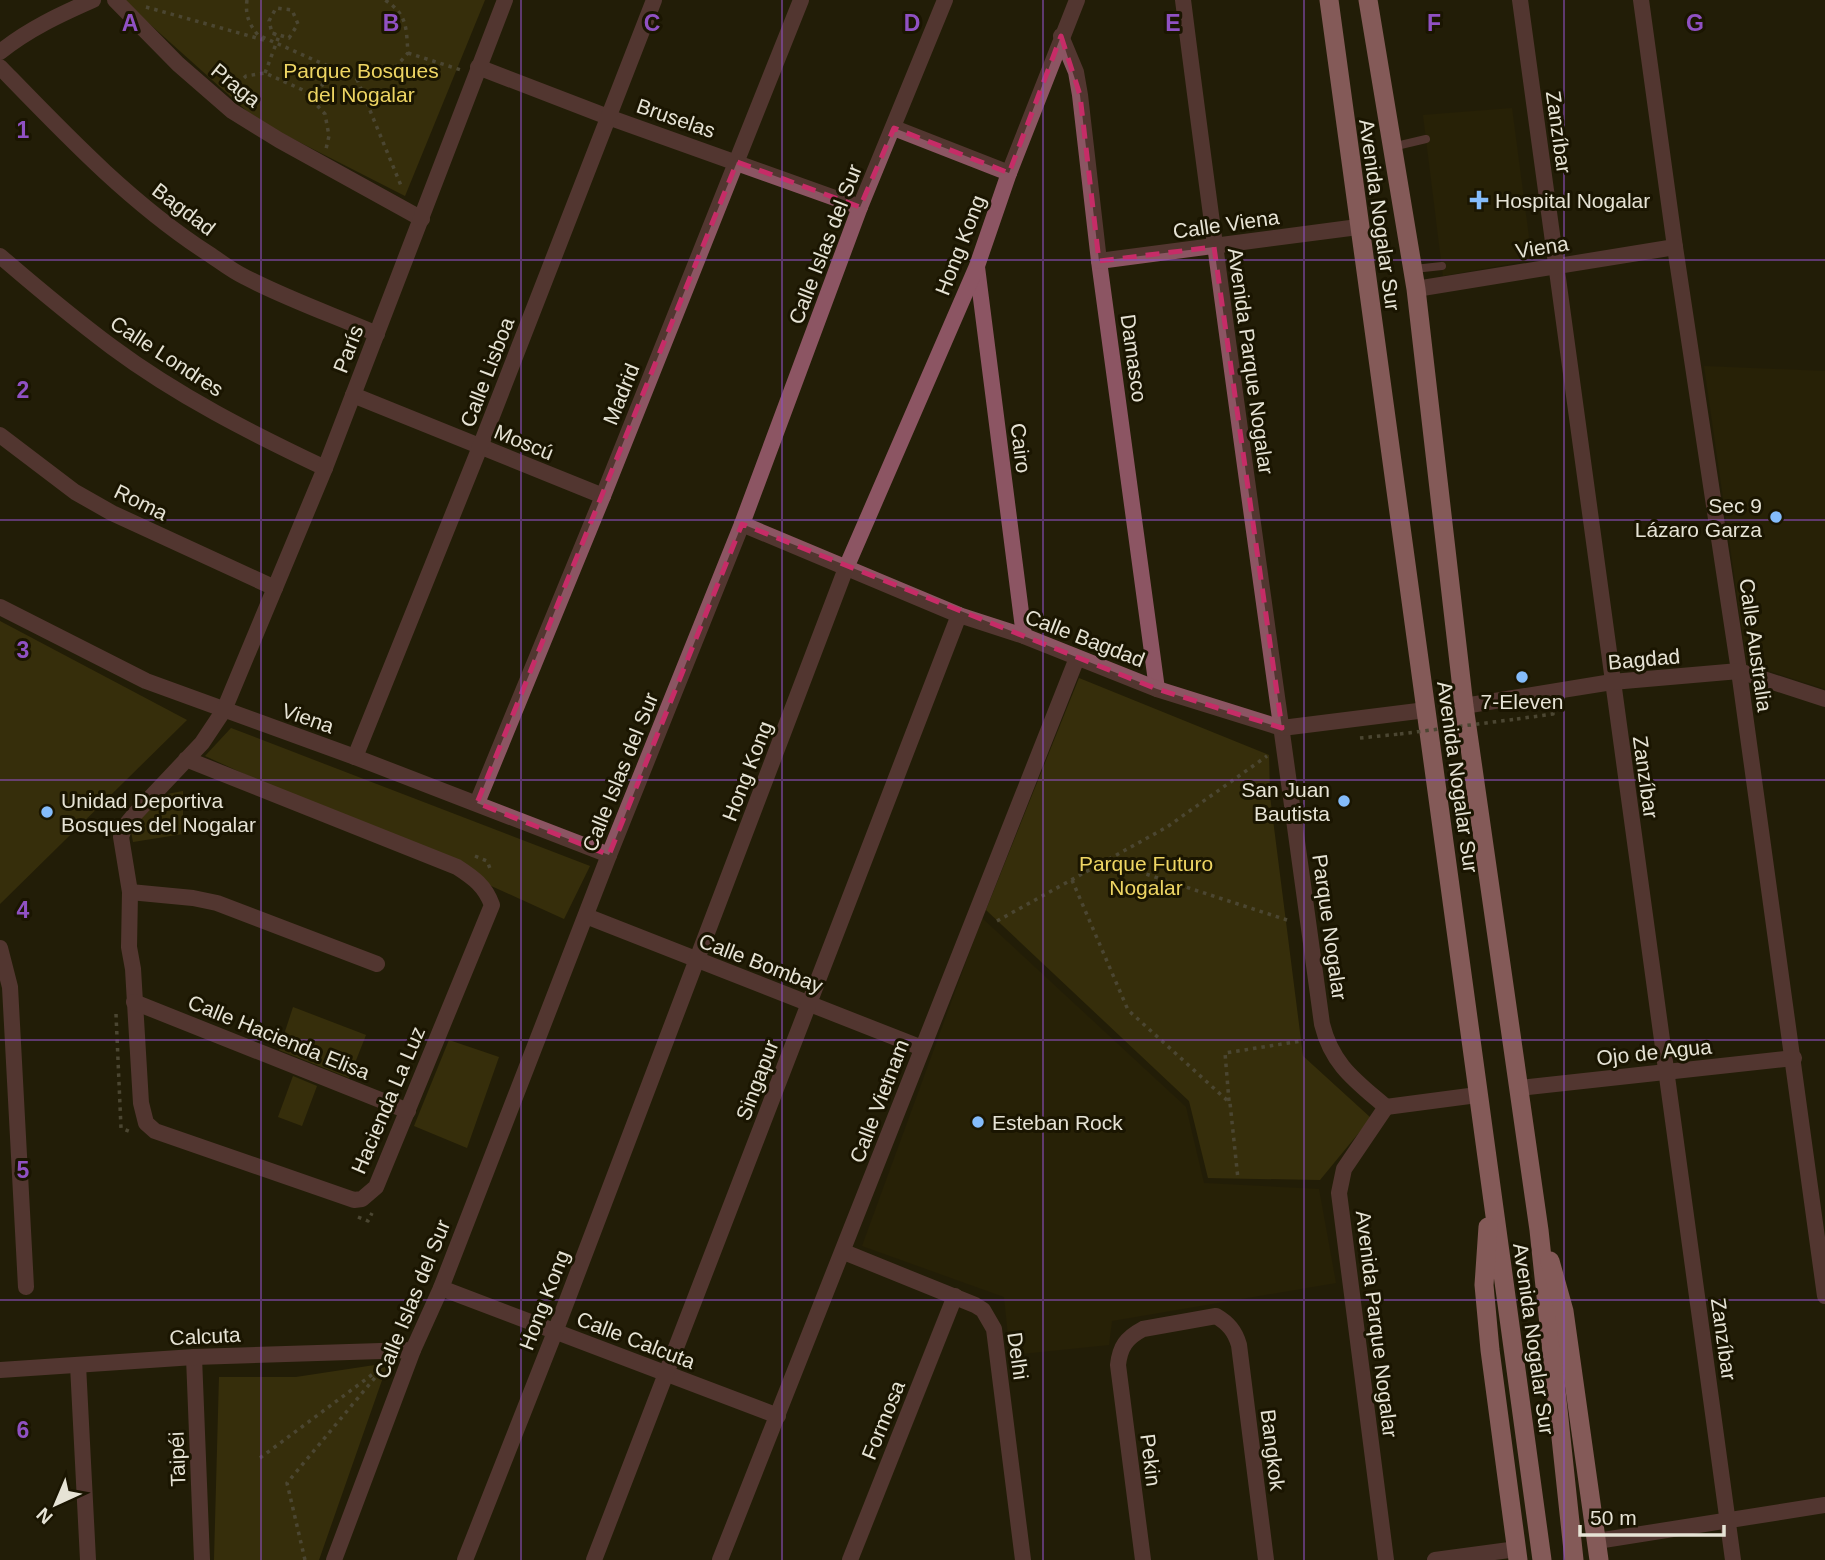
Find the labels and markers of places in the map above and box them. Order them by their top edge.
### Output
place label: Hospital Nogalar [1495,189,1650,212]
marker: Hospital Nogalar [1469,190,1489,210]
place label: Sec 9 Lázaro Garza [1635,494,1762,541]
marker: Sec 9 Lázaro Garza [1768,509,1784,525]
marker: 7-Eleven [1514,669,1530,685]
place label: 7-Eleven [1481,690,1563,713]
place label: San Juan Bautista [1241,778,1330,825]
place label: Unidad Deportiva Bosques del Nogalar [61,789,256,836]
marker: San Juan Bautista [1336,793,1352,809]
marker: Unidad Deportiva Bosques del Nogalar [39,804,55,820]
place label: Esteban Rock [992,1111,1123,1134]
marker: Esteban Rock [970,1114,986,1130]

